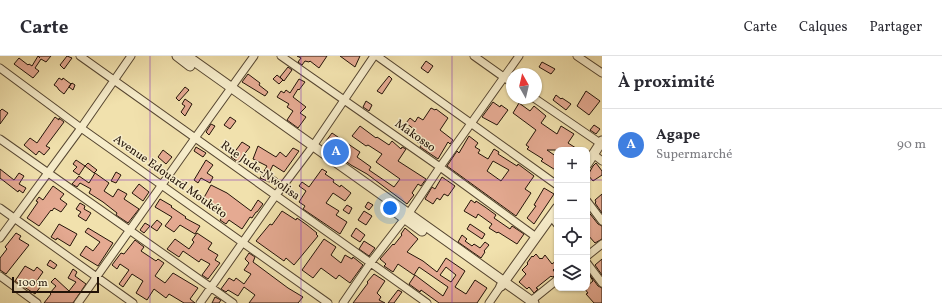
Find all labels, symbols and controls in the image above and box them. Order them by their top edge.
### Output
text: Carte [20,15,68,41]
text: Carte [744,18,777,37]
text: Calques [799,18,847,37]
text: Partager [869,18,922,37]
north arrow [506,68,542,104]
text: À proximité [618,71,715,94]
street label: Makosso [391,116,439,156]
text: Agape [656,125,700,146]
street label: Avenue Edouard Moukéto [110,132,230,222]
text: A [626,136,636,154]
text: 90 m [897,136,926,154]
pin: A [323,137,349,167]
street label: Rue Jude-Nwolisa [217,138,303,204]
text: Supermarché [656,146,732,164]
map controls [554,147,590,291]
button: + [554,147,590,183]
button: − [554,183,590,219]
your location [380,198,400,218]
button: locate [554,219,590,255]
button: layers [554,255,590,291]
scale bar [12,275,99,294]
text: 100 m [18,276,48,291]

